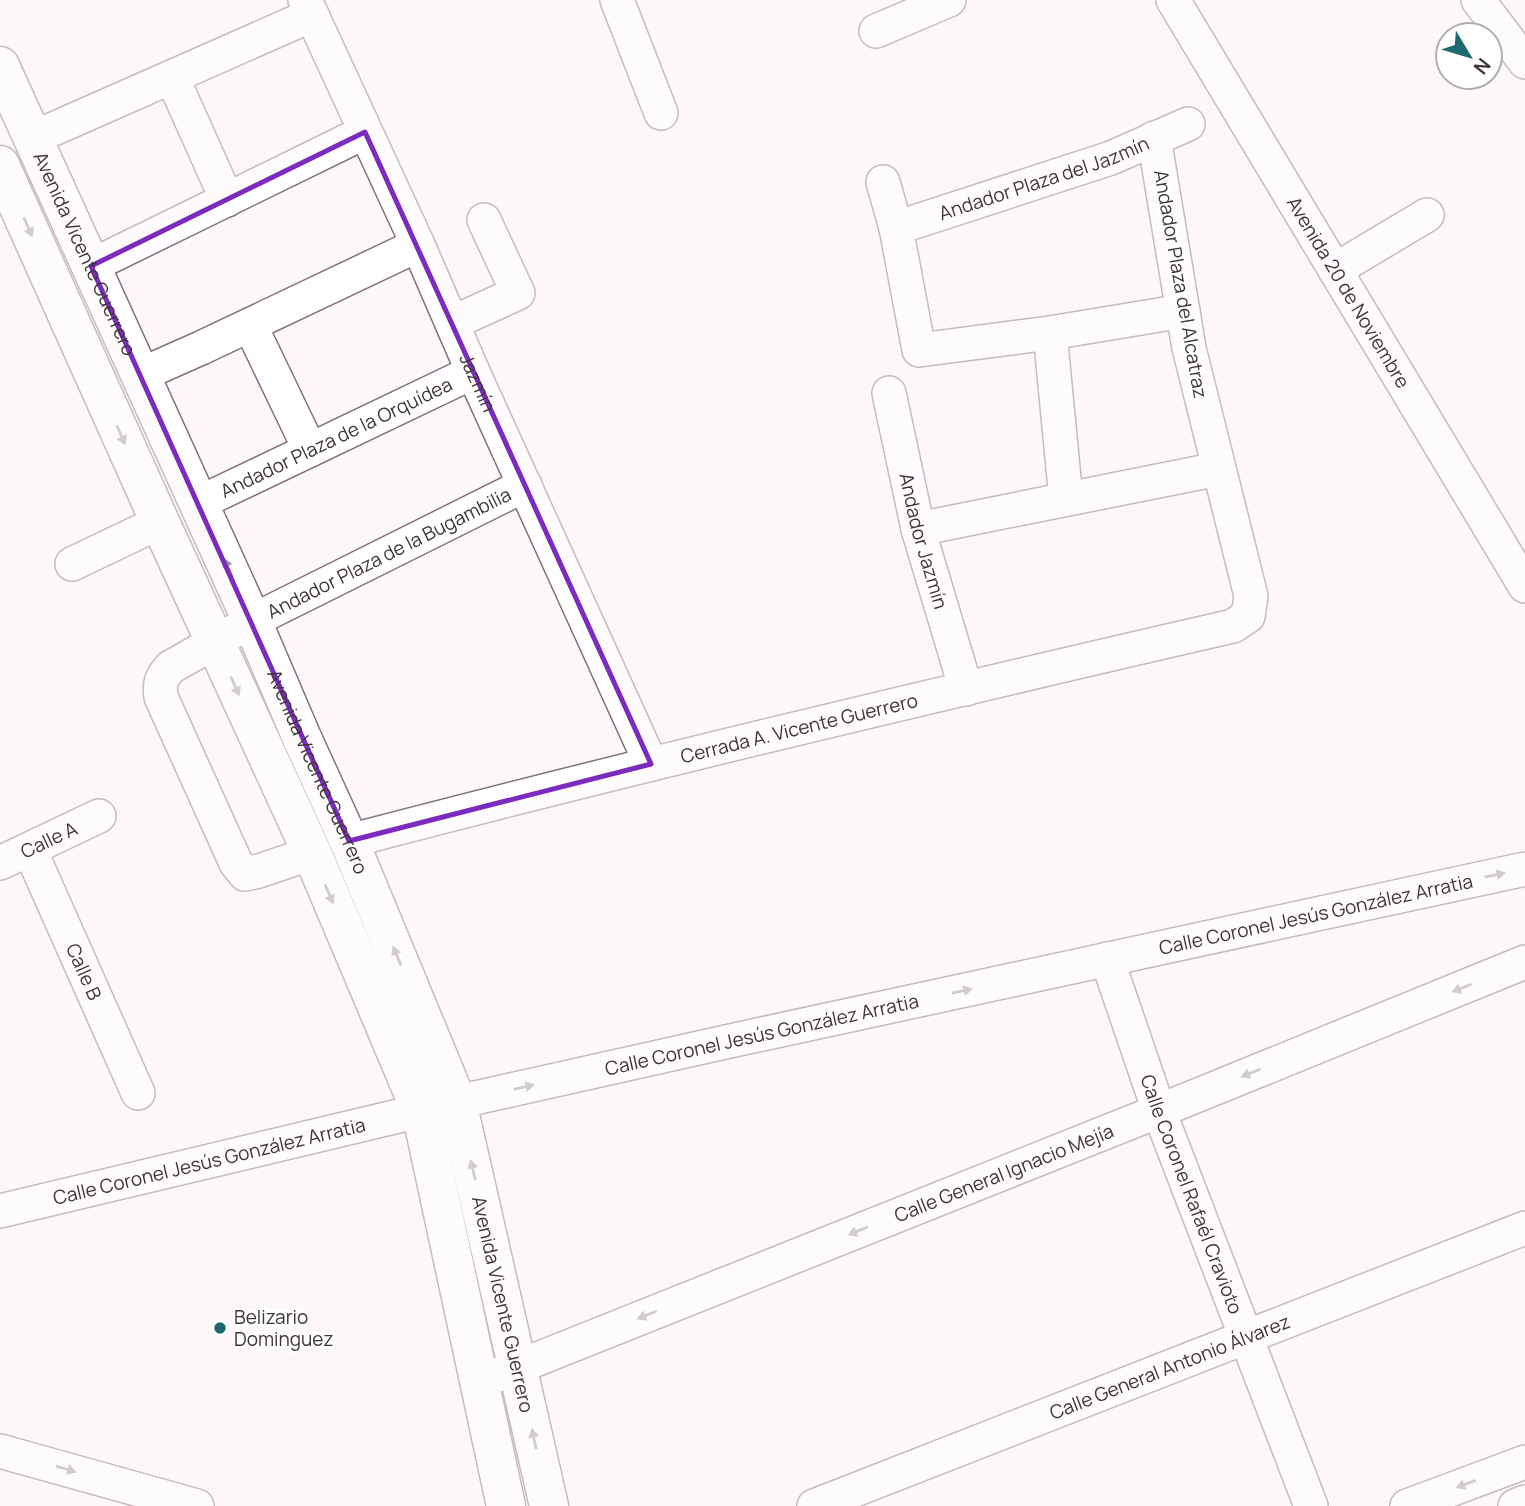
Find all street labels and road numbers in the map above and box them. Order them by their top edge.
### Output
street label: Andador Plaza del Jazmín [935,130,1153,226]
street label: Avenida Vicente Guerrero [28,147,143,360]
street label: Andador Plaza del Alcatraz [1148,168,1214,400]
street label: Avenida 20 de Noviembre [1281,192,1416,393]
street label: Jazmín [454,350,502,416]
street label: Andador Plaza de la Orquídea [216,371,456,504]
street label: Andador Jazmín [893,471,954,612]
street label: Andador Plaza de la Bugambilia [262,481,515,625]
street label: Avenida Vicente Guerrero [261,665,374,878]
street label: Cerrada A. Vicente Guerrero [678,687,920,769]
street label: Calle A [16,815,81,864]
street label: Calle Coronel Jesús González Arratia [1157,868,1475,961]
street label: Calle B [60,939,108,1004]
street label: Calle Coronel Jesús González Arratia [603,988,921,1082]
street label: Calle Coronel Rafaél Cravioto [1134,1071,1249,1318]
street label: Calle Coronel Jesús González Arratia [50,1111,368,1211]
street label: Calle General Ignacio Mejía [890,1117,1117,1228]
street label: Avenida Vicente Guerrero [466,1194,540,1415]
street label: Calle General Antonio Álvarez [1046,1308,1294,1426]

